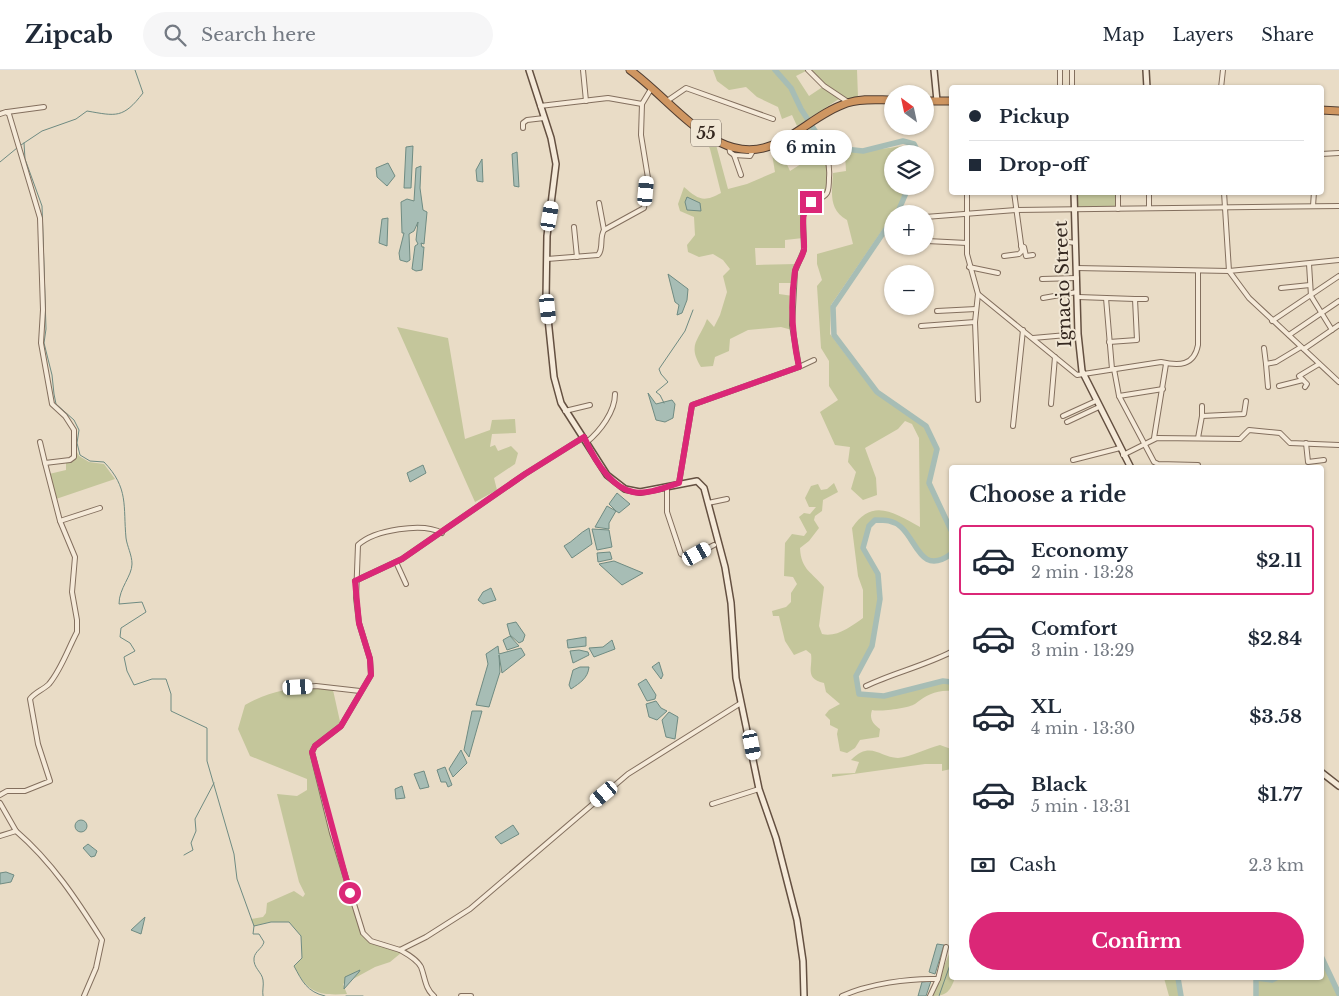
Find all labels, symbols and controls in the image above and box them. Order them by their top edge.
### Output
search box [143,12,493,57]
text: Zipcab [25,20,113,49]
icon: search [161,21,189,49]
text: Search here [201,23,316,46]
text: Map [1103,24,1144,46]
text: Layers [1172,24,1233,46]
text: Share [1261,24,1314,46]
north arrow [884,85,934,135]
map controls [884,85,934,315]
text: Pickup [999,105,1070,128]
road number: 55 [691,119,721,146]
callout: 6 min [770,129,852,164]
text: 6 min [786,137,836,157]
button: layers [884,145,934,195]
text: Drop-off [999,153,1088,176]
car [637,175,654,207]
route end [800,191,822,213]
car [540,200,559,232]
button: + [884,205,934,255]
street label: Ignacio Street [1050,220,1076,348]
button: − [884,265,934,315]
car [538,293,557,325]
text: Choose a ride [969,481,1126,508]
icon: car [971,538,1016,583]
text: Economy [1031,539,1128,562]
car [680,540,713,568]
text: $2.11 [1256,549,1302,572]
text: 2 min · 13:28 [1031,562,1134,582]
icon: car [971,616,1016,661]
text: Comfort [1031,617,1118,640]
text: $2.84 [1248,627,1302,650]
text: 3 min · 13:29 [1031,640,1135,660]
car [282,679,313,695]
icon: car [971,694,1016,739]
text: XL [1031,695,1061,718]
text: $3.58 [1249,705,1302,728]
text: 4 min · 13:30 [1031,718,1135,738]
car [741,729,762,761]
icon: car [971,772,1016,817]
text: Black [1031,773,1087,796]
car [587,779,620,809]
text: $1.77 [1257,783,1302,806]
text: 5 min · 13:31 [1031,796,1131,816]
icon: cash [969,851,997,879]
text: Cash [1009,853,1056,876]
text: 2.3 km [1248,855,1304,875]
route start [339,882,361,904]
button: Confirm [969,912,1304,970]

